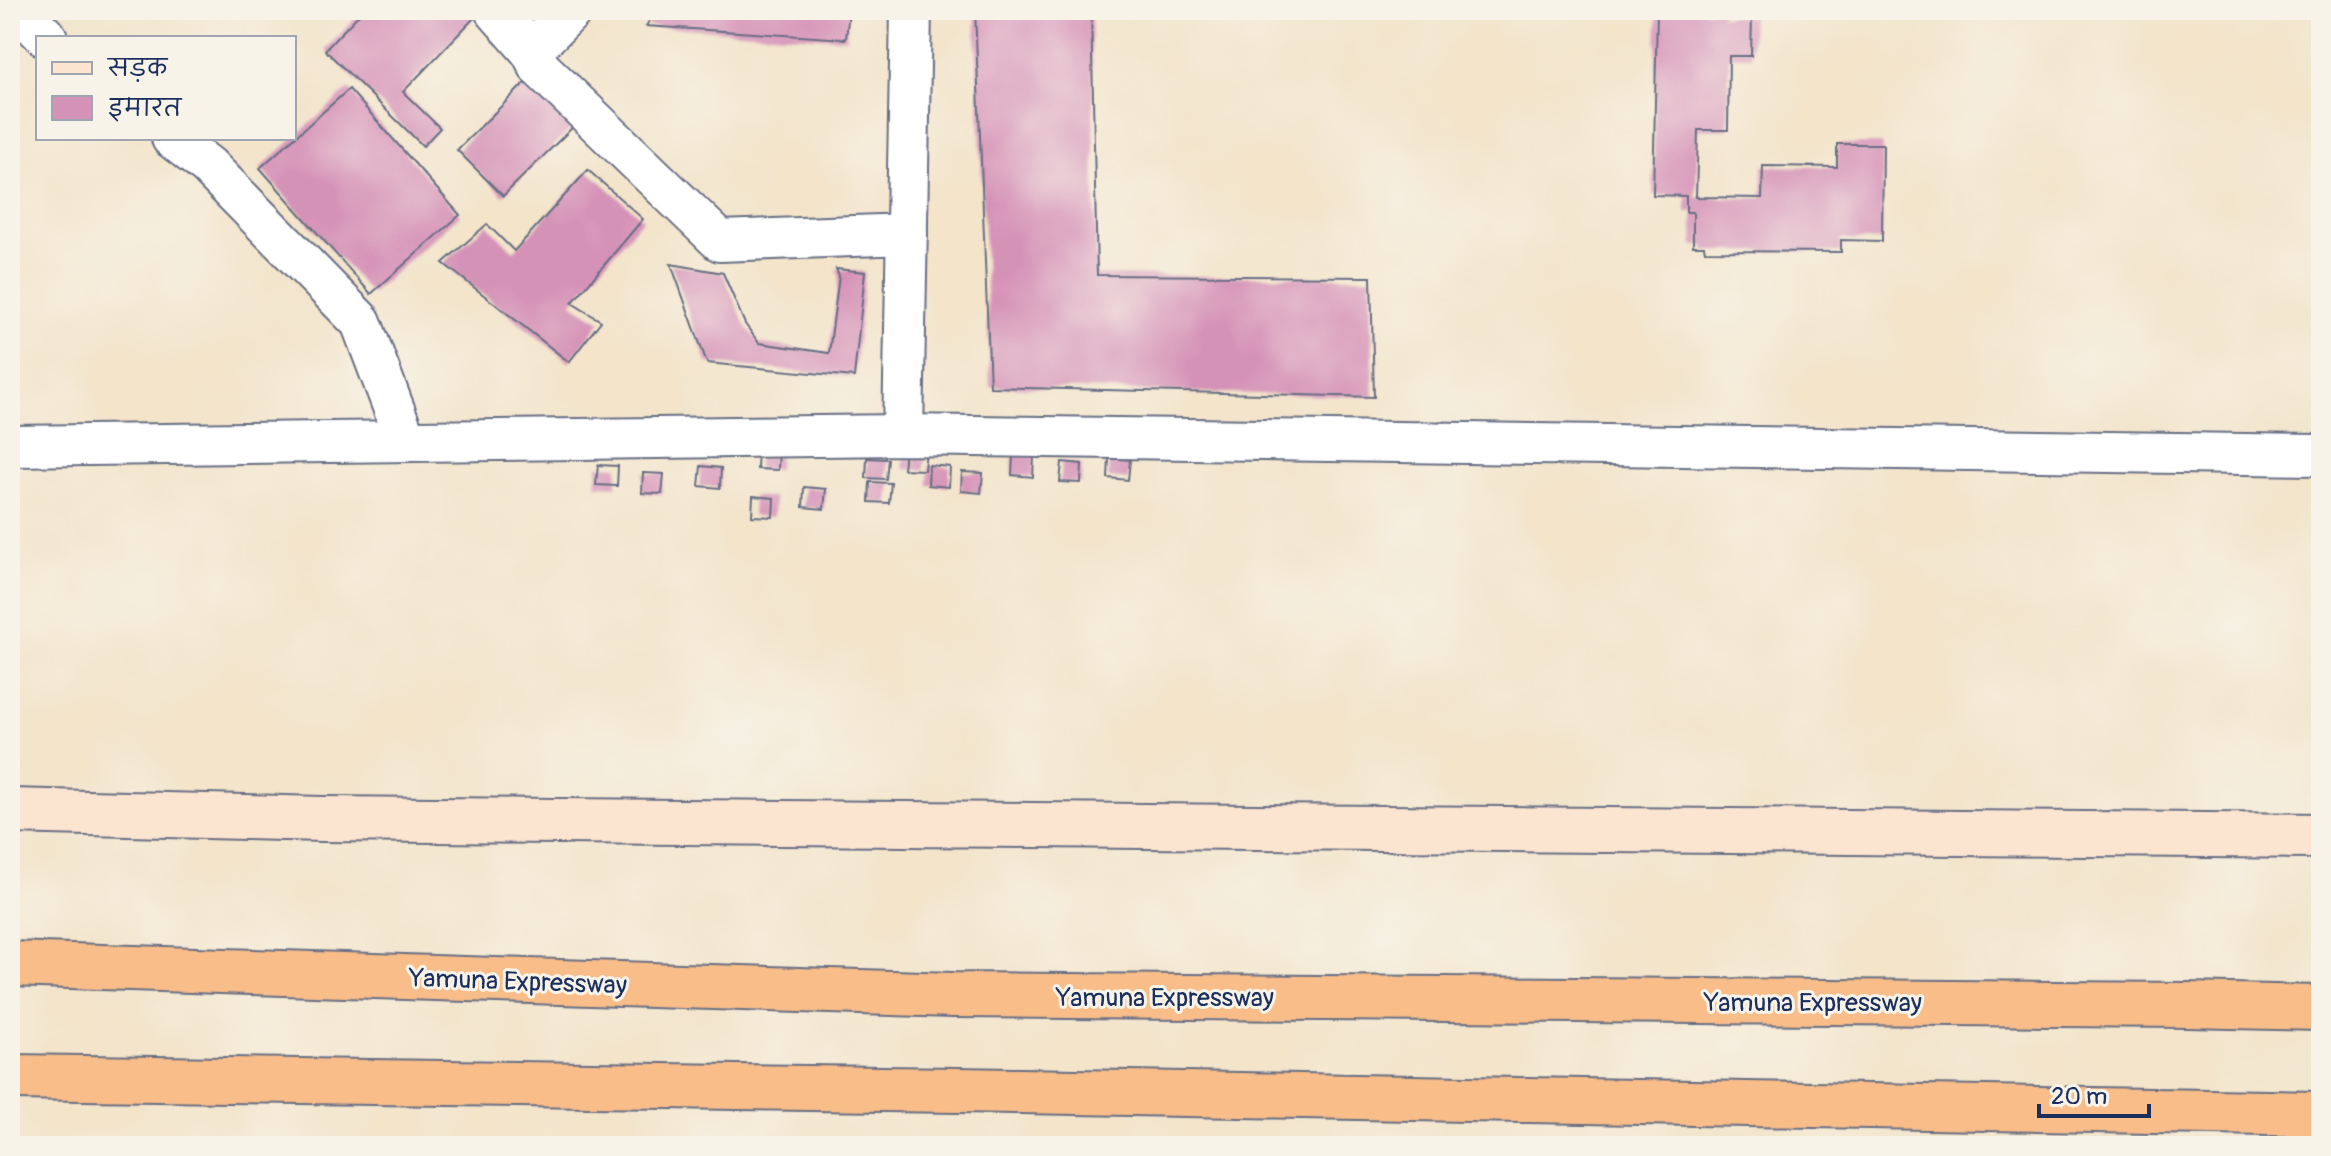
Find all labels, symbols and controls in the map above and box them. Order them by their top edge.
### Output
legend [36,36,296,140]
text: सड़क [106,54,169,83]
text: इमारत [108,94,183,123]
street label: Yamuna Expressway [408,962,627,1002]
street label: Yamuna Expressway [1055,982,1274,1014]
street label: Yamuna Expressway [1703,987,1922,1019]
scale bar [2039,1068,2149,1118]
text: 20 m [2051,1082,2107,1111]

